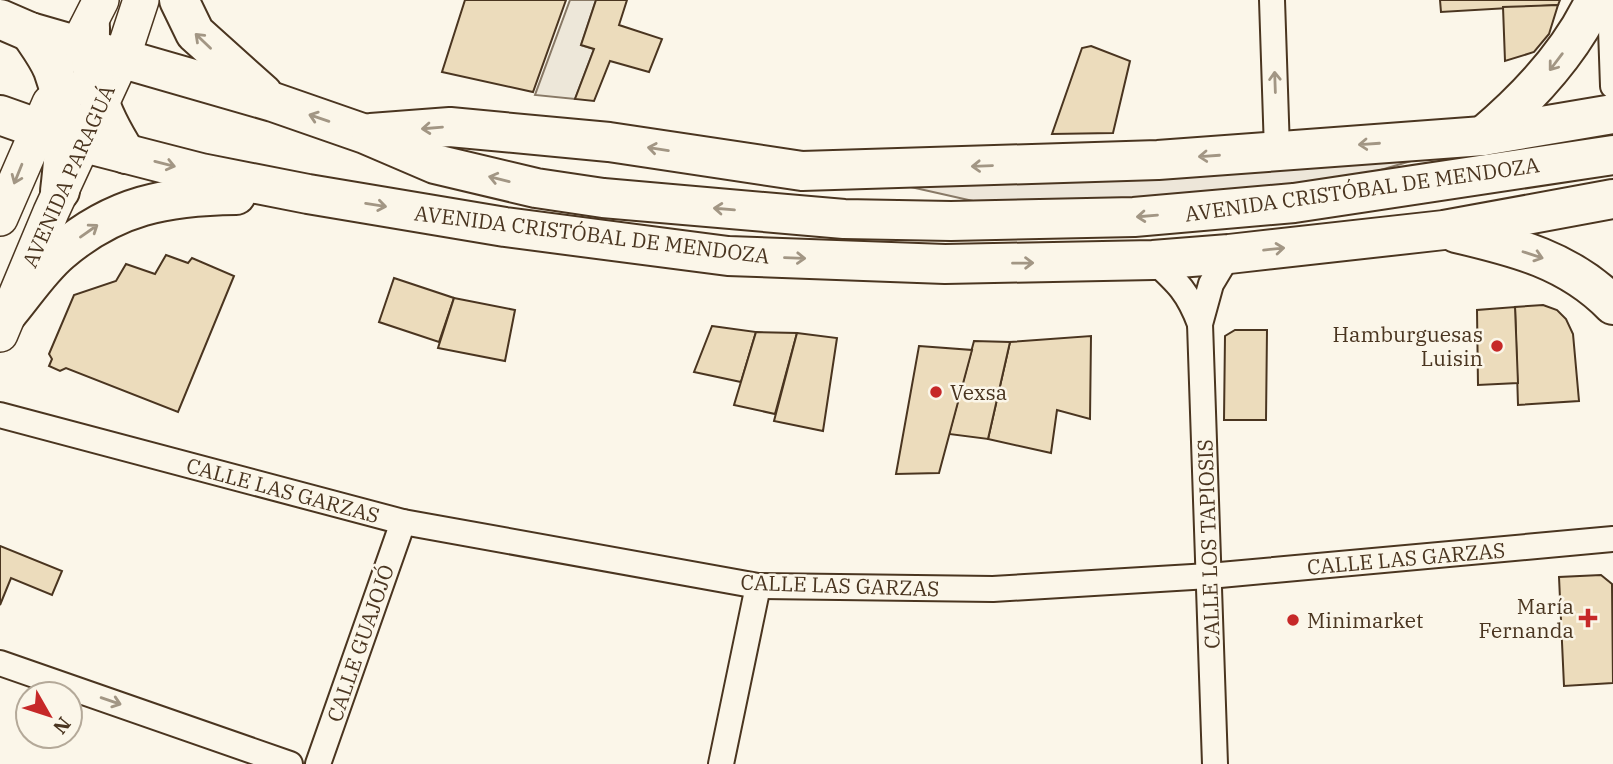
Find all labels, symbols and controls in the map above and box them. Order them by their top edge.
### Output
one-way arrow [195,32,212,49]
one-way arrow [1549,52,1564,71]
one-way arrow [1268,71,1281,94]
street label: AVENIDA PARAGUÁ [15,80,121,272]
one-way arrow [308,111,330,124]
one-way arrow [421,122,444,135]
one-way arrow [1358,138,1381,151]
one-way arrow [647,143,670,156]
street label: AVENIDA CRISTÓBAL DE MENDOZA [1183,150,1542,228]
one-way arrow [1198,150,1221,163]
one-way arrow [154,158,176,171]
one-way arrow [971,159,994,172]
one-way arrow [11,162,24,184]
one-way arrow [488,172,511,185]
street label: AVENIDA CRISTÓBAL DE MENDOZA [413,198,772,270]
one-way arrow [364,199,387,212]
one-way arrow [714,202,736,215]
one-way arrow [1136,210,1159,223]
one-way arrow [79,224,98,238]
one-way arrow [1262,242,1285,255]
one-way arrow [1522,250,1544,263]
one-way arrow [784,252,807,265]
one-way arrow [1011,256,1034,269]
place label: Hamburguesas Luisin [1332,320,1483,372]
marker: Hamburguesas Luisin [1489,338,1505,354]
place label: Vexsa [950,378,1007,406]
marker: Vexsa [928,384,944,400]
street label: CALLE LOS TAPIOSIS [1190,439,1226,649]
street label: CALLE LAS GARZAS [183,451,383,529]
street label: CALLE LAS GARZAS [1306,535,1506,581]
street label: CALLE GUAJOJÓ [320,561,400,725]
street label: CALLE LAS GARZAS [740,568,940,602]
place label: María Fernanda [1479,592,1574,644]
place label: Minimarket [1307,606,1423,634]
marker: María Fernanda [1580,610,1596,626]
marker: Minimarket [1285,612,1301,628]
north arrow [14,680,84,750]
one-way arrow [99,696,121,708]
text: N [48,712,76,739]

